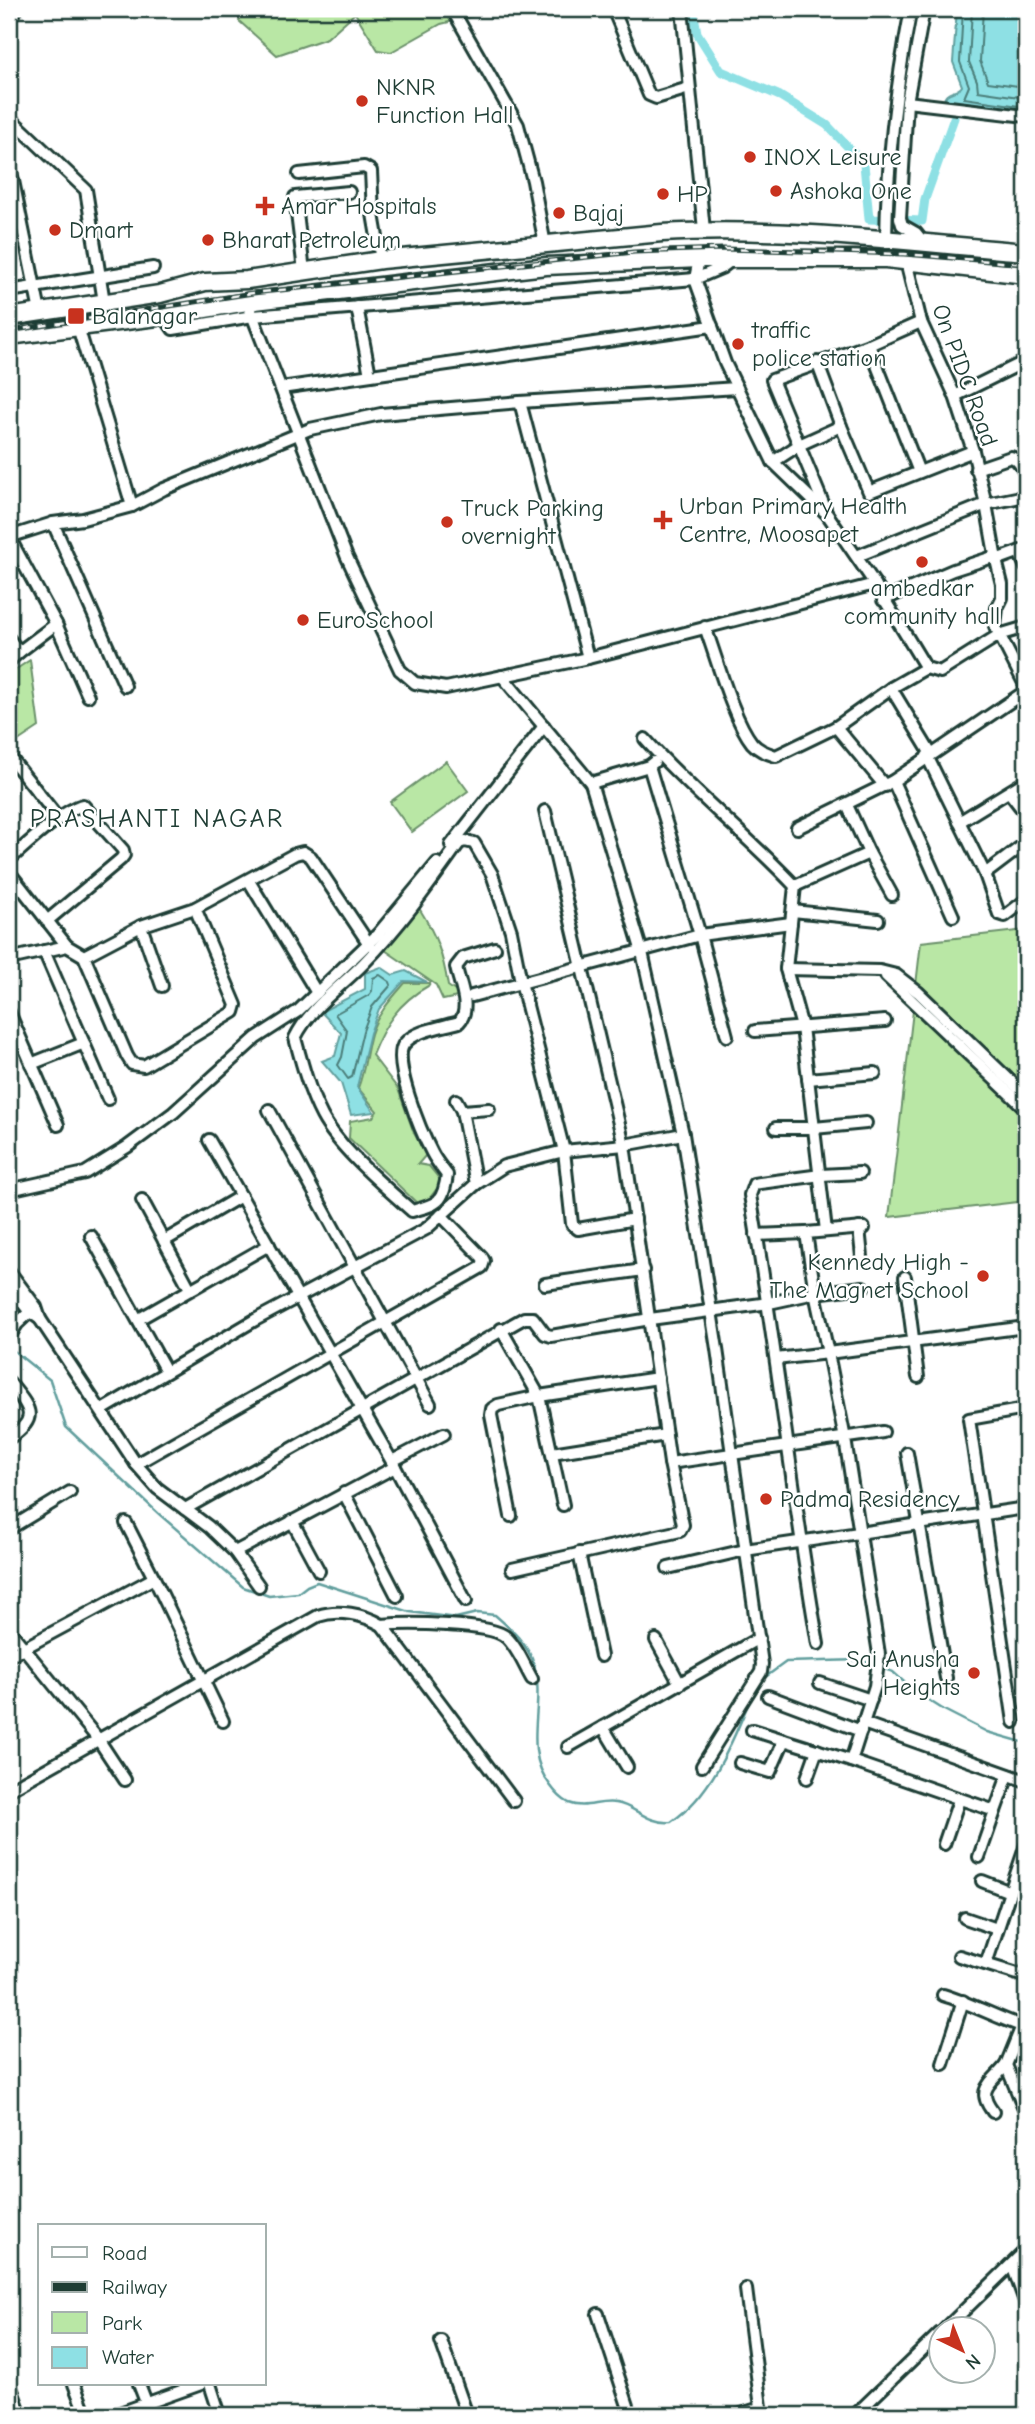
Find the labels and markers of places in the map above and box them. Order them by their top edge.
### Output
place label: NKNR Function Hall [376,73,514,129]
marker: NKNR Function Hall [354,93,370,109]
place label: INOX Leisure [764,143,902,171]
marker: INOX Leisure [742,149,758,165]
place label: Ashoka One [790,177,912,205]
place label: HP [677,180,708,208]
marker: Ashoka One [768,183,784,199]
marker: HP [655,186,671,202]
place label: Amar Hospitals [281,192,437,220]
marker: Amar Hospitals [255,196,275,216]
place label: Bajaj [573,199,624,227]
marker: Bajaj [551,205,567,221]
place label: Dmart [69,216,134,244]
marker: Dmart [47,222,63,238]
place label: Bharat Petroleum [222,226,401,254]
marker: Bharat Petroleum [200,232,216,248]
place label: Balanagar [92,302,198,330]
marker: Balanagar [66,306,86,326]
place label: traffic police station [751,316,887,372]
marker: traffic police station [730,336,746,352]
place label: Urban Primary Health Centre, Moosapet [679,492,907,548]
place label: Truck Parking overnight [461,494,604,550]
marker: Urban Primary Health Centre, Moosapet [653,510,673,530]
marker: Truck Parking overnight [439,514,455,530]
marker: ambedkar community hall [914,554,930,570]
place label: ambedkar community hall [844,574,1000,630]
place label: EuroSchool [317,606,434,634]
marker: EuroSchool [295,612,311,628]
place label: Kennedy High - The Magnet School [770,1248,969,1304]
marker: Kennedy High - The Magnet School [975,1268,991,1284]
place label: Padma Residency [780,1485,960,1513]
marker: Padma Residency [758,1491,774,1507]
place label: Sai Anusha Heights [846,1645,960,1701]
marker: Sai Anusha Heights [966,1665,982,1681]

